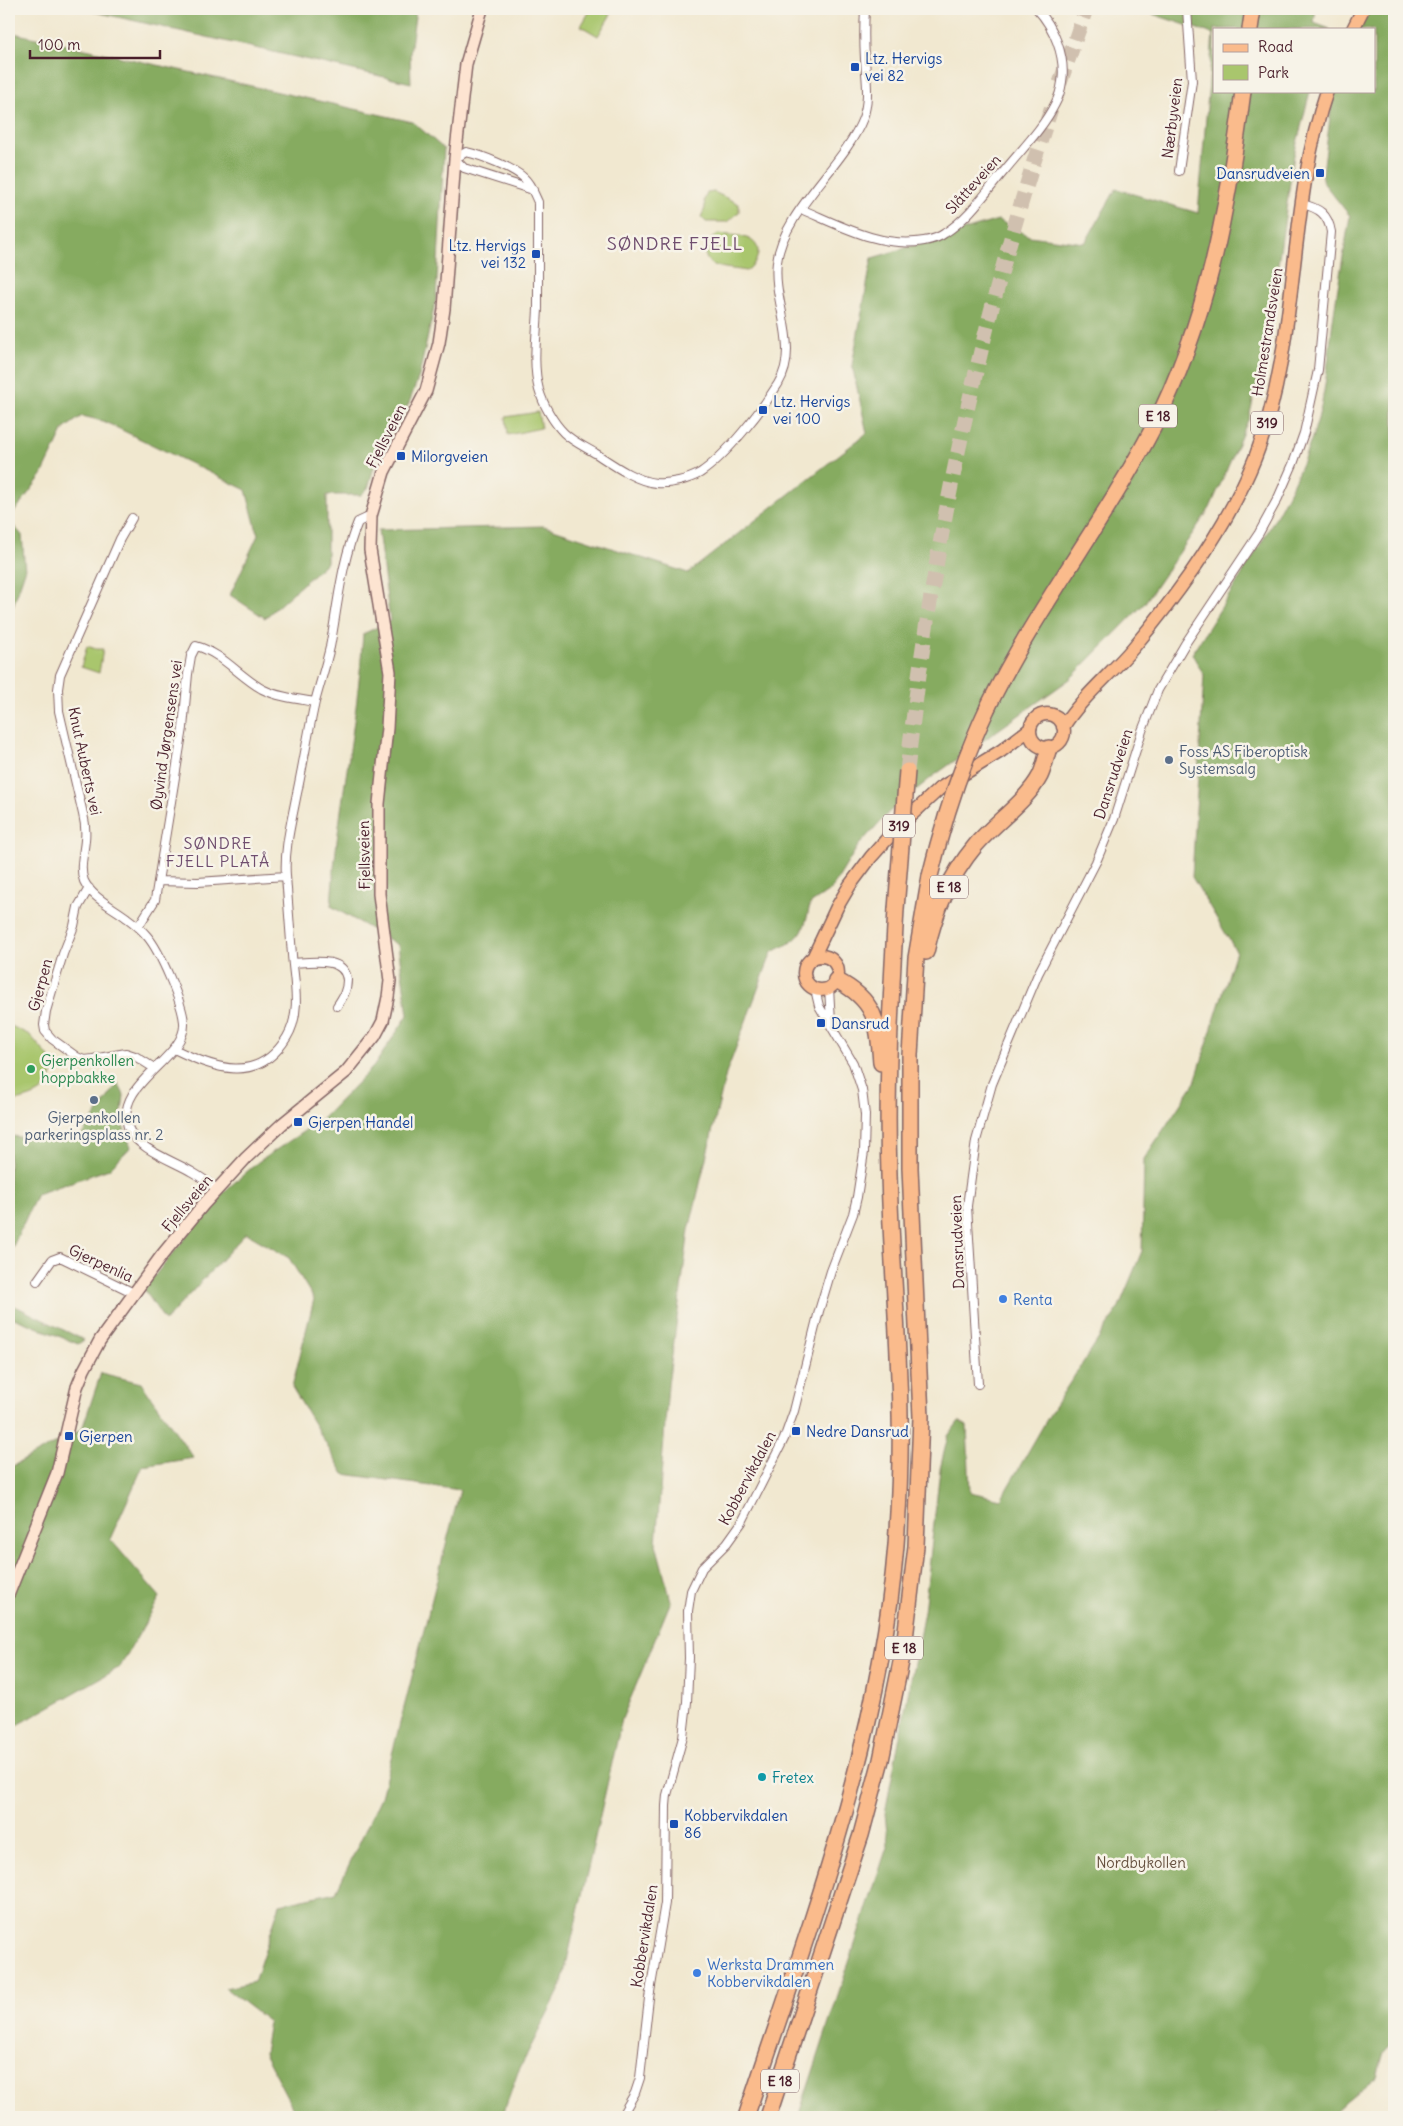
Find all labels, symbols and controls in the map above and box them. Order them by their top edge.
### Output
scale bar [30,28,160,60]
legend [1213,28,1376,92]
text: 100 m [38,35,80,54]
text: Road [1258,37,1293,56]
place label: Ltz. Hervigs vei 82 [865,49,943,85]
marker: Ltz. Hervigs vei 82 [849,61,861,73]
text: Park [1258,63,1289,82]
street label: Nærbyveien [1158,76,1186,159]
street label: Slåtteveien [941,150,1005,218]
place label: Dansrudveien [1216,164,1310,183]
marker: Dansrudveien [1314,167,1326,179]
district label: SØNDRE FJELL [607,232,743,255]
place label: Ltz. Hervigs vei 132 [449,236,526,272]
marker: Ltz. Hervigs vei 132 [530,248,542,260]
street label: Holmestrandsveien [1247,266,1287,398]
place label: Ltz. Hervigs vei 100 [773,392,851,428]
street label: Fjellsveien [362,401,410,471]
marker: Ltz. Hervigs vei 100 [757,404,769,416]
road number: E 18 [1139,404,1177,428]
road number: 319 [1251,412,1283,434]
place label: Milorgveien [411,447,488,466]
marker: Milorgveien [395,450,407,462]
street label: Øyvind Jørgensens vei [146,659,186,811]
street label: Knut Auberts vei [64,705,106,817]
street label: Dansrudveien [1089,726,1137,822]
place label: Foss AS Fiberoptisk Systemsalg [1179,742,1308,778]
marker: Foss AS Fiberoptisk Systemsalg [1163,754,1175,766]
road number: 319 [883,814,915,838]
street label: Fjellsveien [354,820,374,890]
district label: SØNDRE FJELL PLATÅ [166,833,270,871]
road number: E 18 [930,876,968,899]
street label: Gjerpen [24,956,56,1013]
place label: Dansrud [831,1014,890,1033]
marker: Dansrud [815,1017,827,1029]
place label: Gjerpenkollen hoppbakke [41,1051,134,1087]
marker: Gjerpenkollen hoppbakke [25,1063,37,1075]
marker: Gjerpenkollen parkeringsplass nr. 2 [88,1094,100,1106]
place label: Gjerpenkollen parkeringsplass nr. 2 [25,1108,163,1144]
place label: Gjerpen Handel [308,1113,413,1132]
marker: Gjerpen Handel [292,1116,304,1128]
street label: Fjellsveien [158,1170,217,1236]
street label: Dansrudveien [946,1194,968,1289]
street label: Gjerpenlia [66,1240,137,1286]
place label: Renta [1013,1290,1053,1309]
marker: Renta [997,1293,1009,1305]
place label: Nedre Dansrud [806,1422,909,1441]
marker: Nedre Dansrud [790,1425,802,1437]
place label: Gjerpen [79,1427,133,1446]
street label: Kobbervikdalen [714,1427,780,1528]
marker: Gjerpen [63,1430,75,1442]
road number: E 18 [885,1636,923,1660]
place label: Fretex [772,1768,815,1787]
marker: Fretex [756,1771,768,1783]
place label: Kobbervikdalen 86 [684,1806,788,1842]
marker: Kobbervikdalen 86 [668,1818,680,1830]
park label: Nordbykollen [1096,1853,1186,1872]
street label: Kobbervikdalen [626,1883,662,1989]
place label: Werksta Drammen Kobbervikdalen [707,1955,835,1991]
marker: Werksta Drammen Kobbervikdalen [691,1967,703,1979]
road number: E 18 [761,2070,799,2092]

